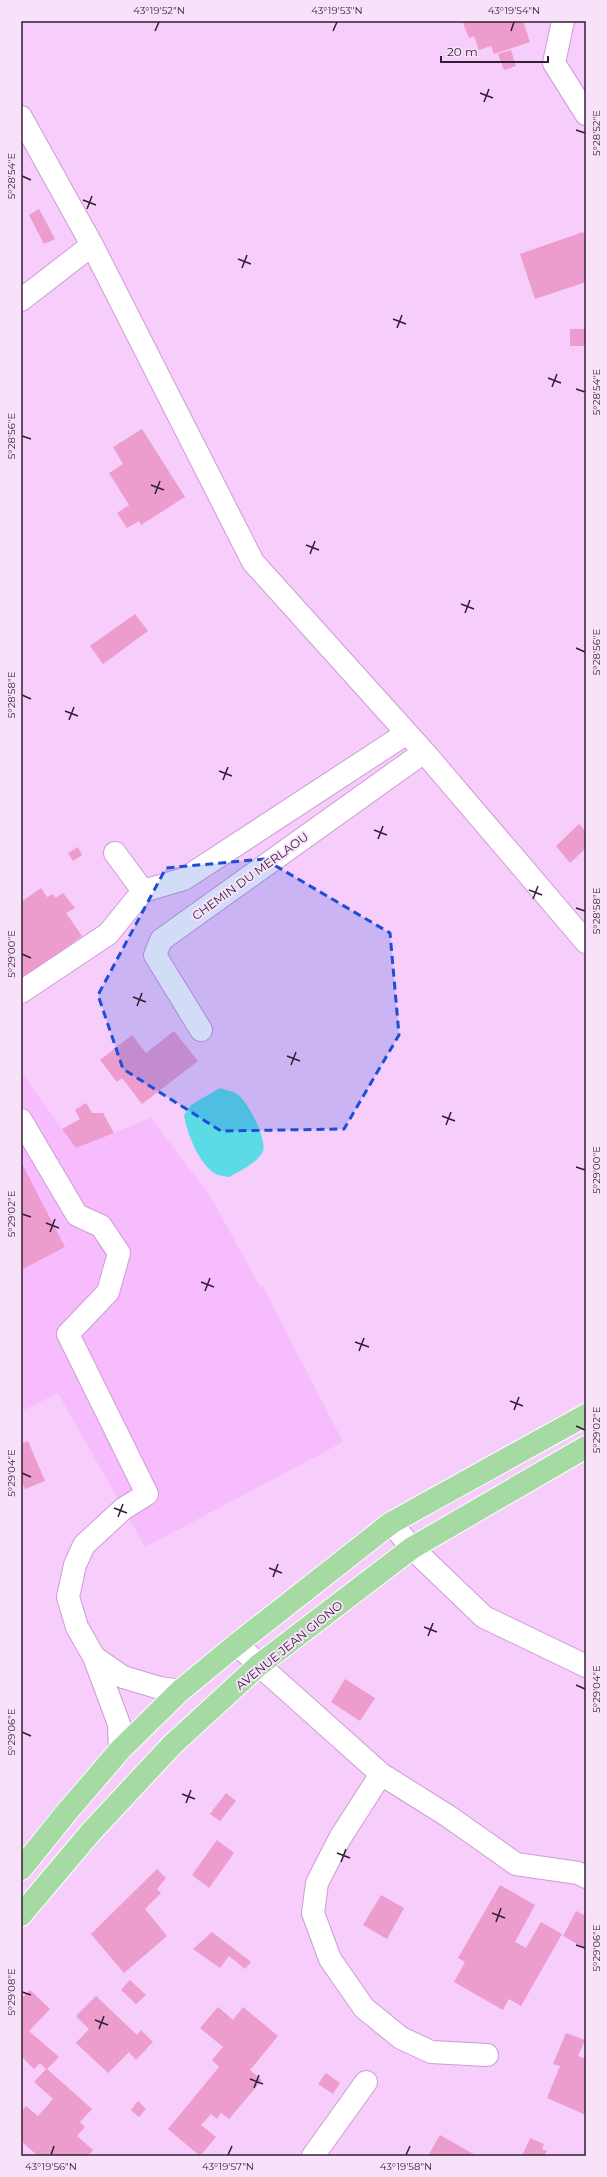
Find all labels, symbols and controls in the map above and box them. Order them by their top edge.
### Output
text: 43°19'52"N [133,4,185,17]
text: 43°19'53"N [311,4,363,17]
text: 43°19'54"N [488,4,540,17]
scale bar [441,38,548,64]
text: 20 m [447,44,478,59]
text: 5°28'52"E [590,110,603,156]
text: 5°28'54"E [5,152,18,199]
text: 5°28'54"E [590,368,603,415]
text: 5°28'56"E [5,413,18,459]
text: 5°28'56"E [590,629,603,675]
text: 5°28'58"E [5,671,18,718]
street label: CHEMIN DU MERLAOU [189,829,311,923]
text: 5°28'58"E [590,887,603,934]
text: 5°29'00"E [5,930,18,978]
text: 5°29'00"E [590,1146,603,1194]
text: 5°29'02"E [5,1190,18,1237]
text: 5°29'02"E [590,1406,603,1453]
text: 5°29'04"E [5,1449,18,1497]
street label: AVENUE JEAN GIONO [233,1597,345,1693]
text: 5°29'04"E [590,1665,603,1713]
text: 5°29'06"E [5,1708,18,1756]
text: 5°29'06"E [590,1924,603,1972]
text: 5°29'08"E [5,1968,18,2016]
text: 43°19'56"N [25,2160,77,2173]
text: 43°19'57"N [202,2160,254,2173]
text: 43°19'58"N [380,2160,432,2173]

